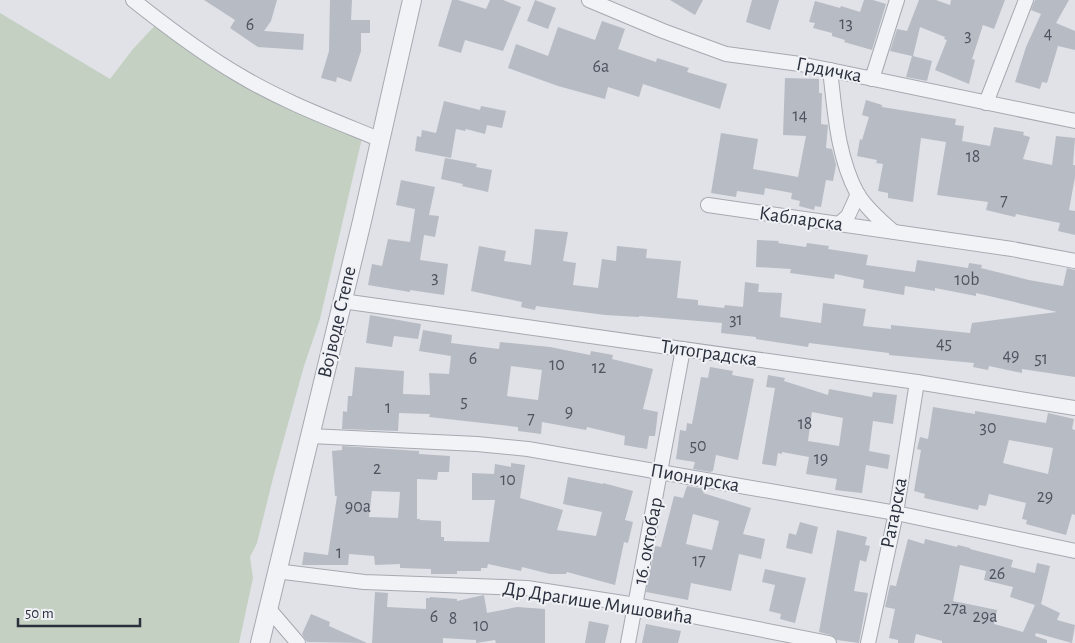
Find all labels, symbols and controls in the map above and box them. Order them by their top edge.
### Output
house number: 13 [839,15,853,33]
house number: 6 [246,16,254,34]
house number: 4 [1044,25,1053,43]
house number: 3 [964,27,972,45]
street label: Грдичка [794,54,864,86]
house number: 6a [593,58,609,76]
house number: 14 [793,107,808,125]
house number: 18 [966,148,980,166]
house number: 7 [1000,192,1008,210]
street label: Кабларска [758,203,844,235]
street label: Војводе Степе [314,264,360,380]
house number: 3 [431,269,439,287]
house number: 10b [955,271,979,289]
house number: 31 [729,311,743,329]
house number: 45 [936,335,952,353]
street label: Титоградска [660,336,758,370]
house number: 49 [1002,347,1020,365]
house number: 6 [469,350,477,368]
house number: 51 [1034,350,1048,368]
house number: 10 [549,356,565,374]
house number: 12 [592,359,606,377]
house number: 5 [460,393,468,411]
house number: 1 [385,399,391,417]
house number: 9 [565,403,573,421]
house number: 7 [527,410,535,428]
house number: 18 [798,415,812,433]
house number: 30 [980,419,996,437]
house number: 50 [689,437,707,455]
house number: 19 [814,450,828,468]
house number: 2 [373,460,381,478]
street label: Пионирска [649,460,741,496]
house number: 10 [500,471,516,489]
street label: Ратарска [877,476,911,550]
house number: 29 [1037,488,1053,506]
street label: 16. октобар [630,496,666,586]
house number: 90a [345,498,371,516]
house number: 1 [336,544,342,562]
house number: 17 [692,552,706,570]
house number: 26 [989,565,1005,583]
street label: Др Драгише Мишовића [502,578,694,628]
scale bar [18,596,140,628]
house number: 27a [943,600,967,618]
text: 50 m [25,606,54,621]
house number: 6 [430,608,438,626]
house number: 29a [973,608,997,626]
house number: 8 [449,610,457,628]
house number: 10 [473,617,489,635]

